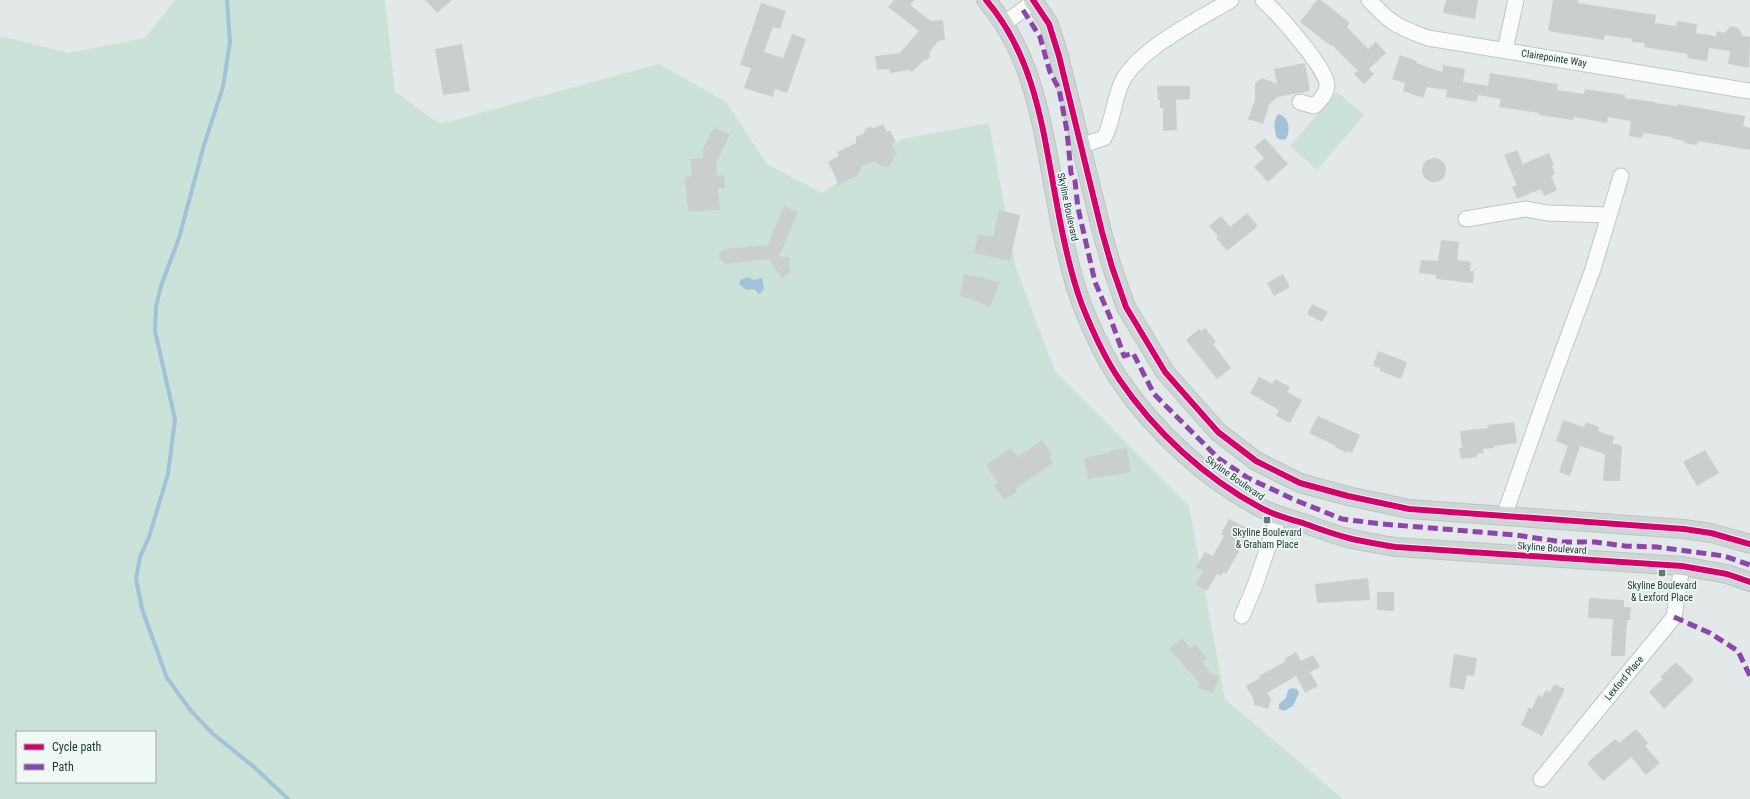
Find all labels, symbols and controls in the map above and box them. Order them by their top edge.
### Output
street label: Clairepointe Way [1521,47,1587,69]
street label: Skyline Boulevard [1055,172,1081,242]
street label: Skyline Boulevard [1203,454,1267,502]
marker: Skyline Boulevard & Graham Place [1262,515,1272,525]
place label: Skyline Boulevard & Graham Place [1232,527,1302,550]
street label: Skyline Boulevard [1517,540,1587,556]
marker: Skyline Boulevard & Lexford Place [1657,568,1667,578]
place label: Skyline Boulevard & Lexford Place [1627,580,1697,603]
street label: Lexford Place [1602,653,1646,702]
legend [16,731,156,783]
text: Cycle path [52,740,102,754]
text: Path [52,760,74,774]

